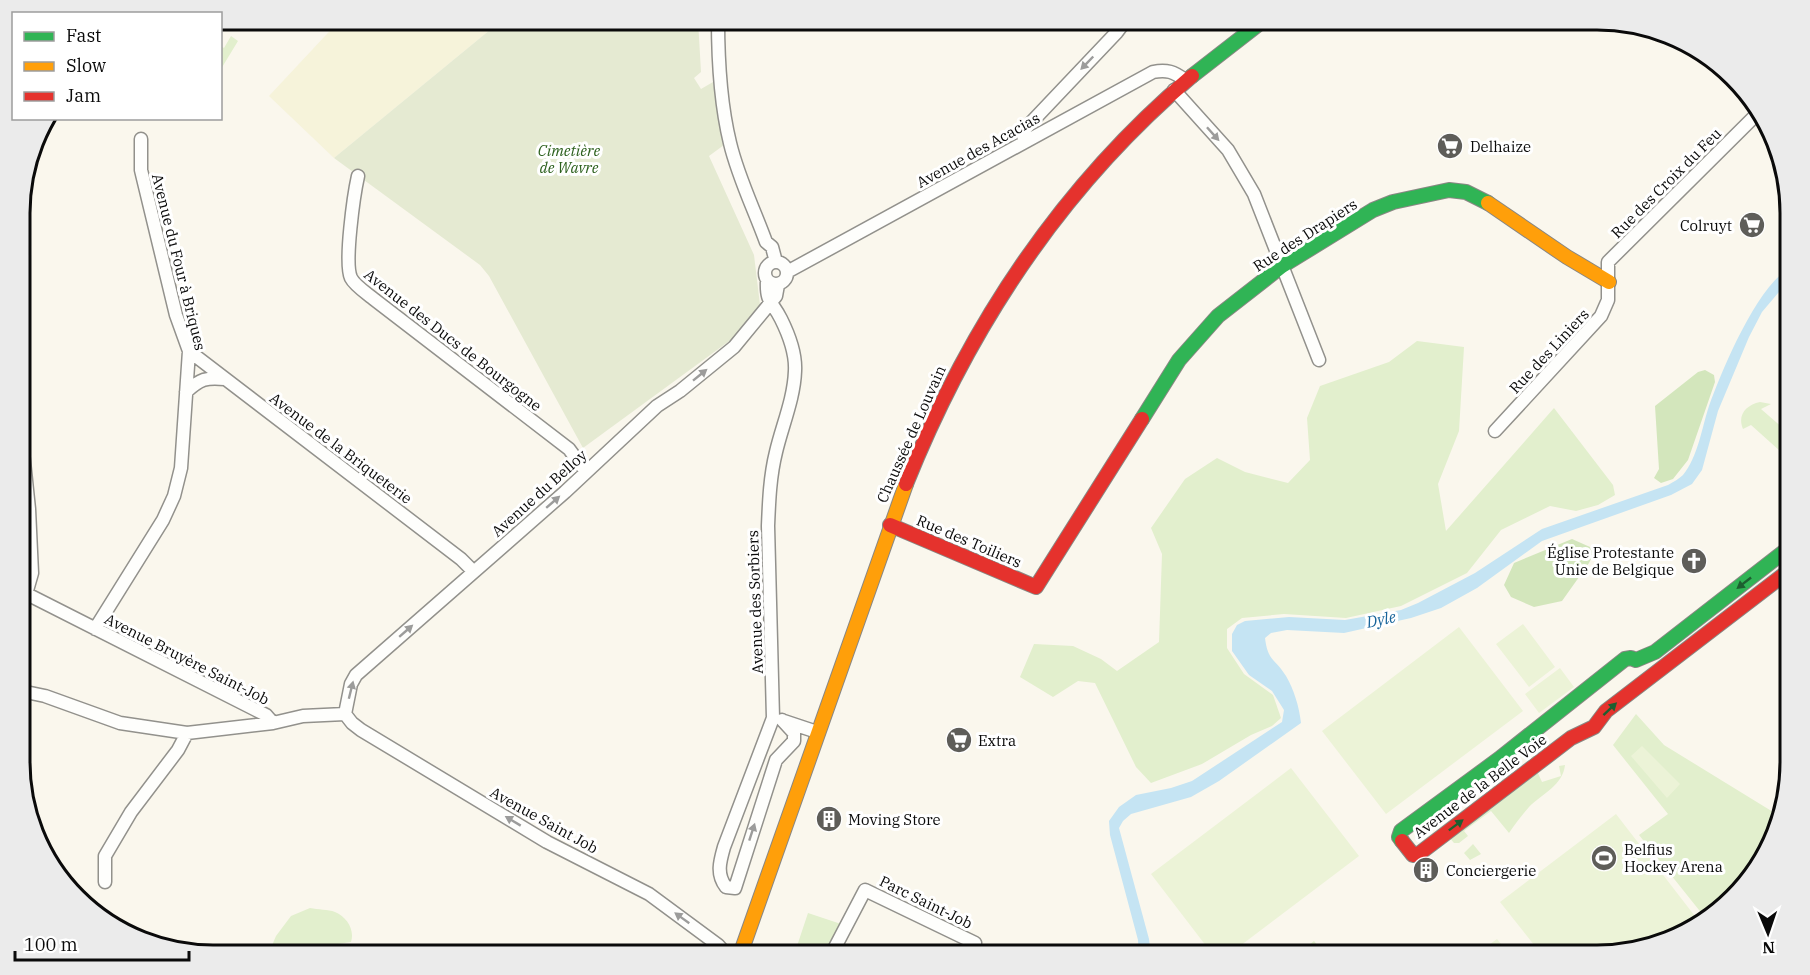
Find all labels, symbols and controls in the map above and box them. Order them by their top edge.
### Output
legend [12,12,222,120]
text: Fast [66,24,101,47]
text: Slow [66,54,106,77]
one-way arrow [1081,55,1094,70]
text: Jam [66,84,101,107]
street label: Avenue des Acacias [913,108,1043,192]
street label: Rue des Croix du Feu [1607,124,1725,242]
one-way arrow [1206,126,1219,141]
supermarket icon: Delhaize [1435,131,1465,161]
place label: Delhaize [1470,137,1531,156]
park label: Cimetière de Wavre [538,141,600,177]
street label: Avenue du Four à Briques [148,172,210,352]
street label: Rue des Drapiers [1249,194,1361,276]
supermarket icon: Colruyt [1737,210,1767,240]
place label: Colruyt [1680,216,1732,235]
street label: Avenue des Ducs de Bourgogne [360,265,546,415]
street label: Rue des Liniers [1505,305,1593,397]
street label: Chaussée de Louvain [872,362,950,506]
one-way arrow [692,369,707,382]
street label: Avenue de la Briqueterie [266,388,416,508]
street label: Avenue du Belloy [487,445,591,541]
one-way arrow [545,496,561,509]
street label: Rue des Toiliers [914,510,1024,572]
street label: Avenue des Sorbiers [743,530,767,674]
place label: Église Protestante Unie de Belgique [1547,543,1674,579]
church icon: Église Protestante Unie de Belgique [1679,546,1709,576]
one-way arrow [1736,576,1752,589]
water label: Dyle [1364,606,1398,632]
street label: Avenue Bruyère Saint-Job [101,609,273,709]
one-way arrow [398,625,413,638]
one-way arrow [346,681,356,699]
one-way arrow [1602,702,1617,716]
supermarket icon: Extra [944,725,974,755]
street label: Avenue de la Belle Voie [1410,730,1550,842]
place label: Extra [978,731,1016,750]
street label: Avenue Saint Job [487,782,601,858]
building icon: Moving Store [814,804,844,834]
place label: Moving Store [848,810,941,829]
one-way arrow [505,816,521,827]
one-way arrow [1448,820,1463,832]
one-way arrow [747,823,757,841]
place label: Belfius Hockey Arena [1624,840,1723,876]
sports icon: Belfius Hockey Arena [1589,843,1619,873]
building icon: Conciergerie [1411,855,1441,885]
place label: Conciergerie [1446,861,1536,880]
street label: Parc Saint-Job [876,871,976,933]
north arrow [1738,903,1798,963]
one-way arrow [675,912,691,924]
scale bar [15,924,189,962]
text: 100 m [24,933,78,956]
text: N [1762,938,1775,958]

